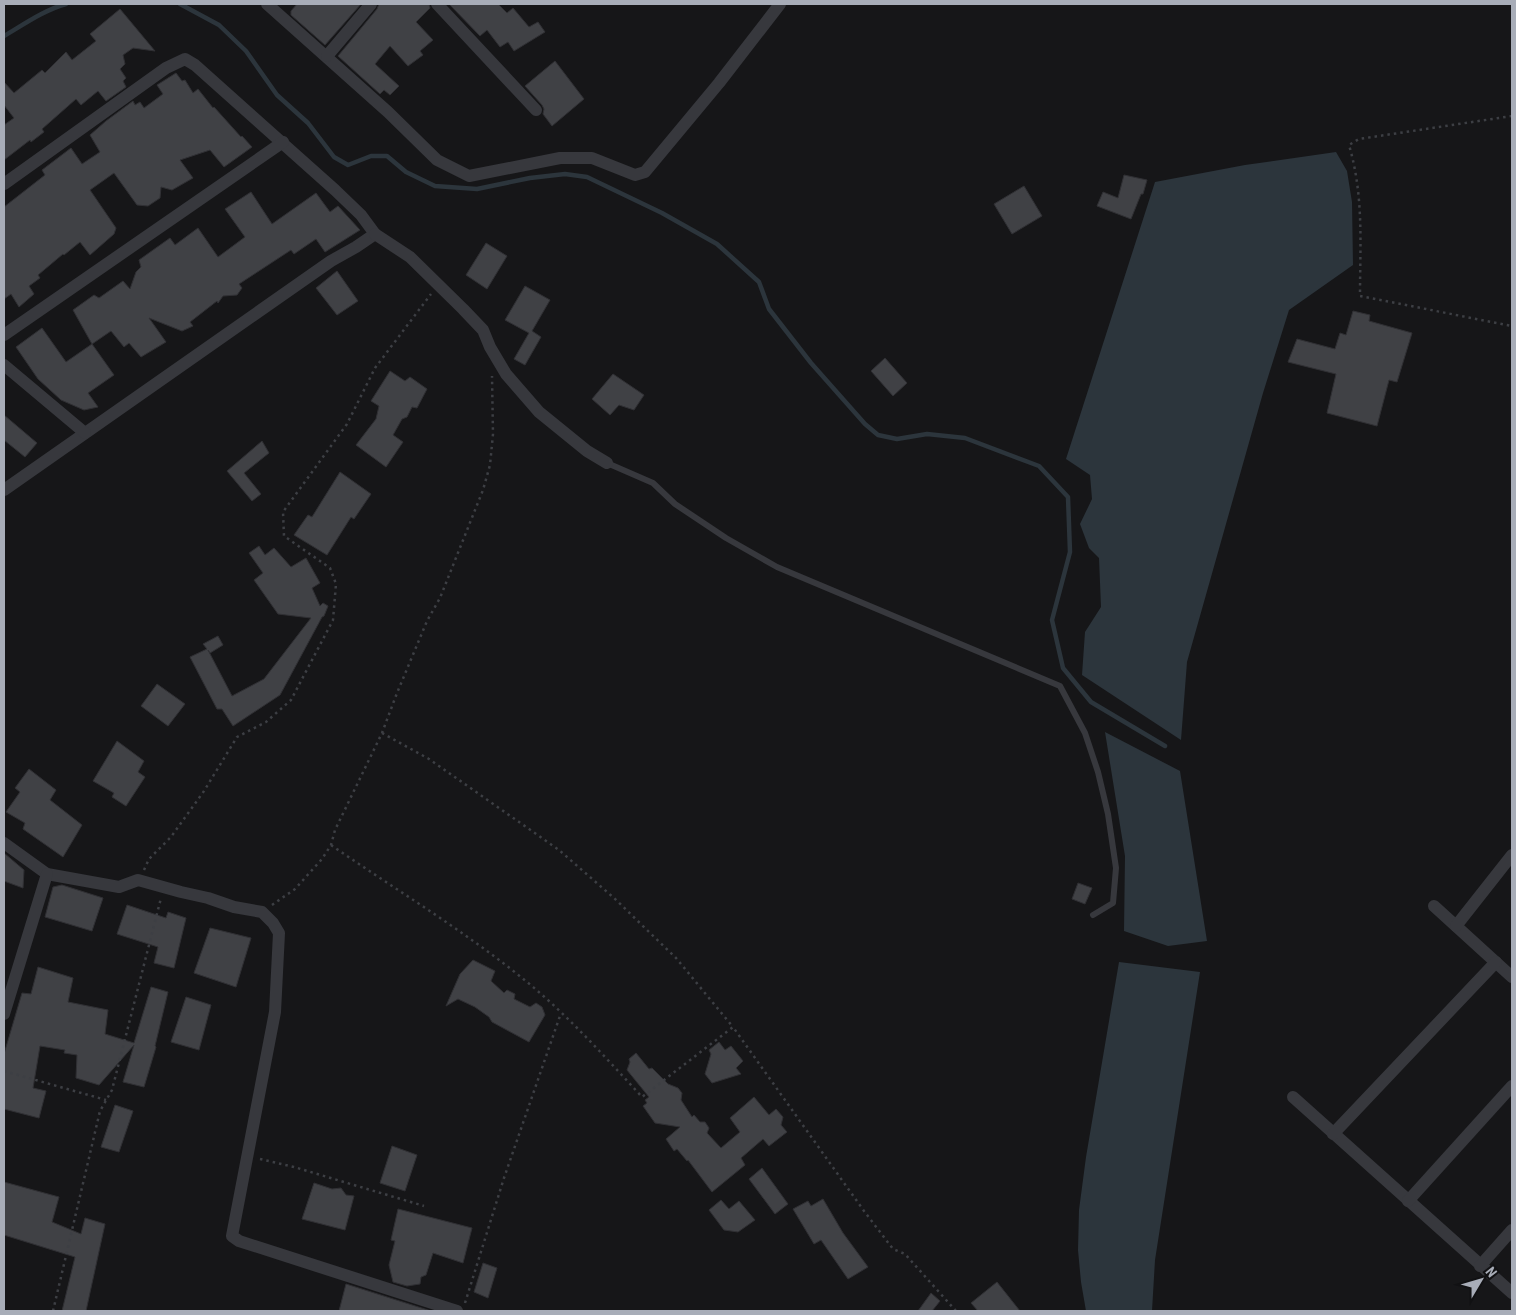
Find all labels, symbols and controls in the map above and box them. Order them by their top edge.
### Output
north arrow [1456,1255,1506,1305]
text: N [1482,1264,1500,1280]

